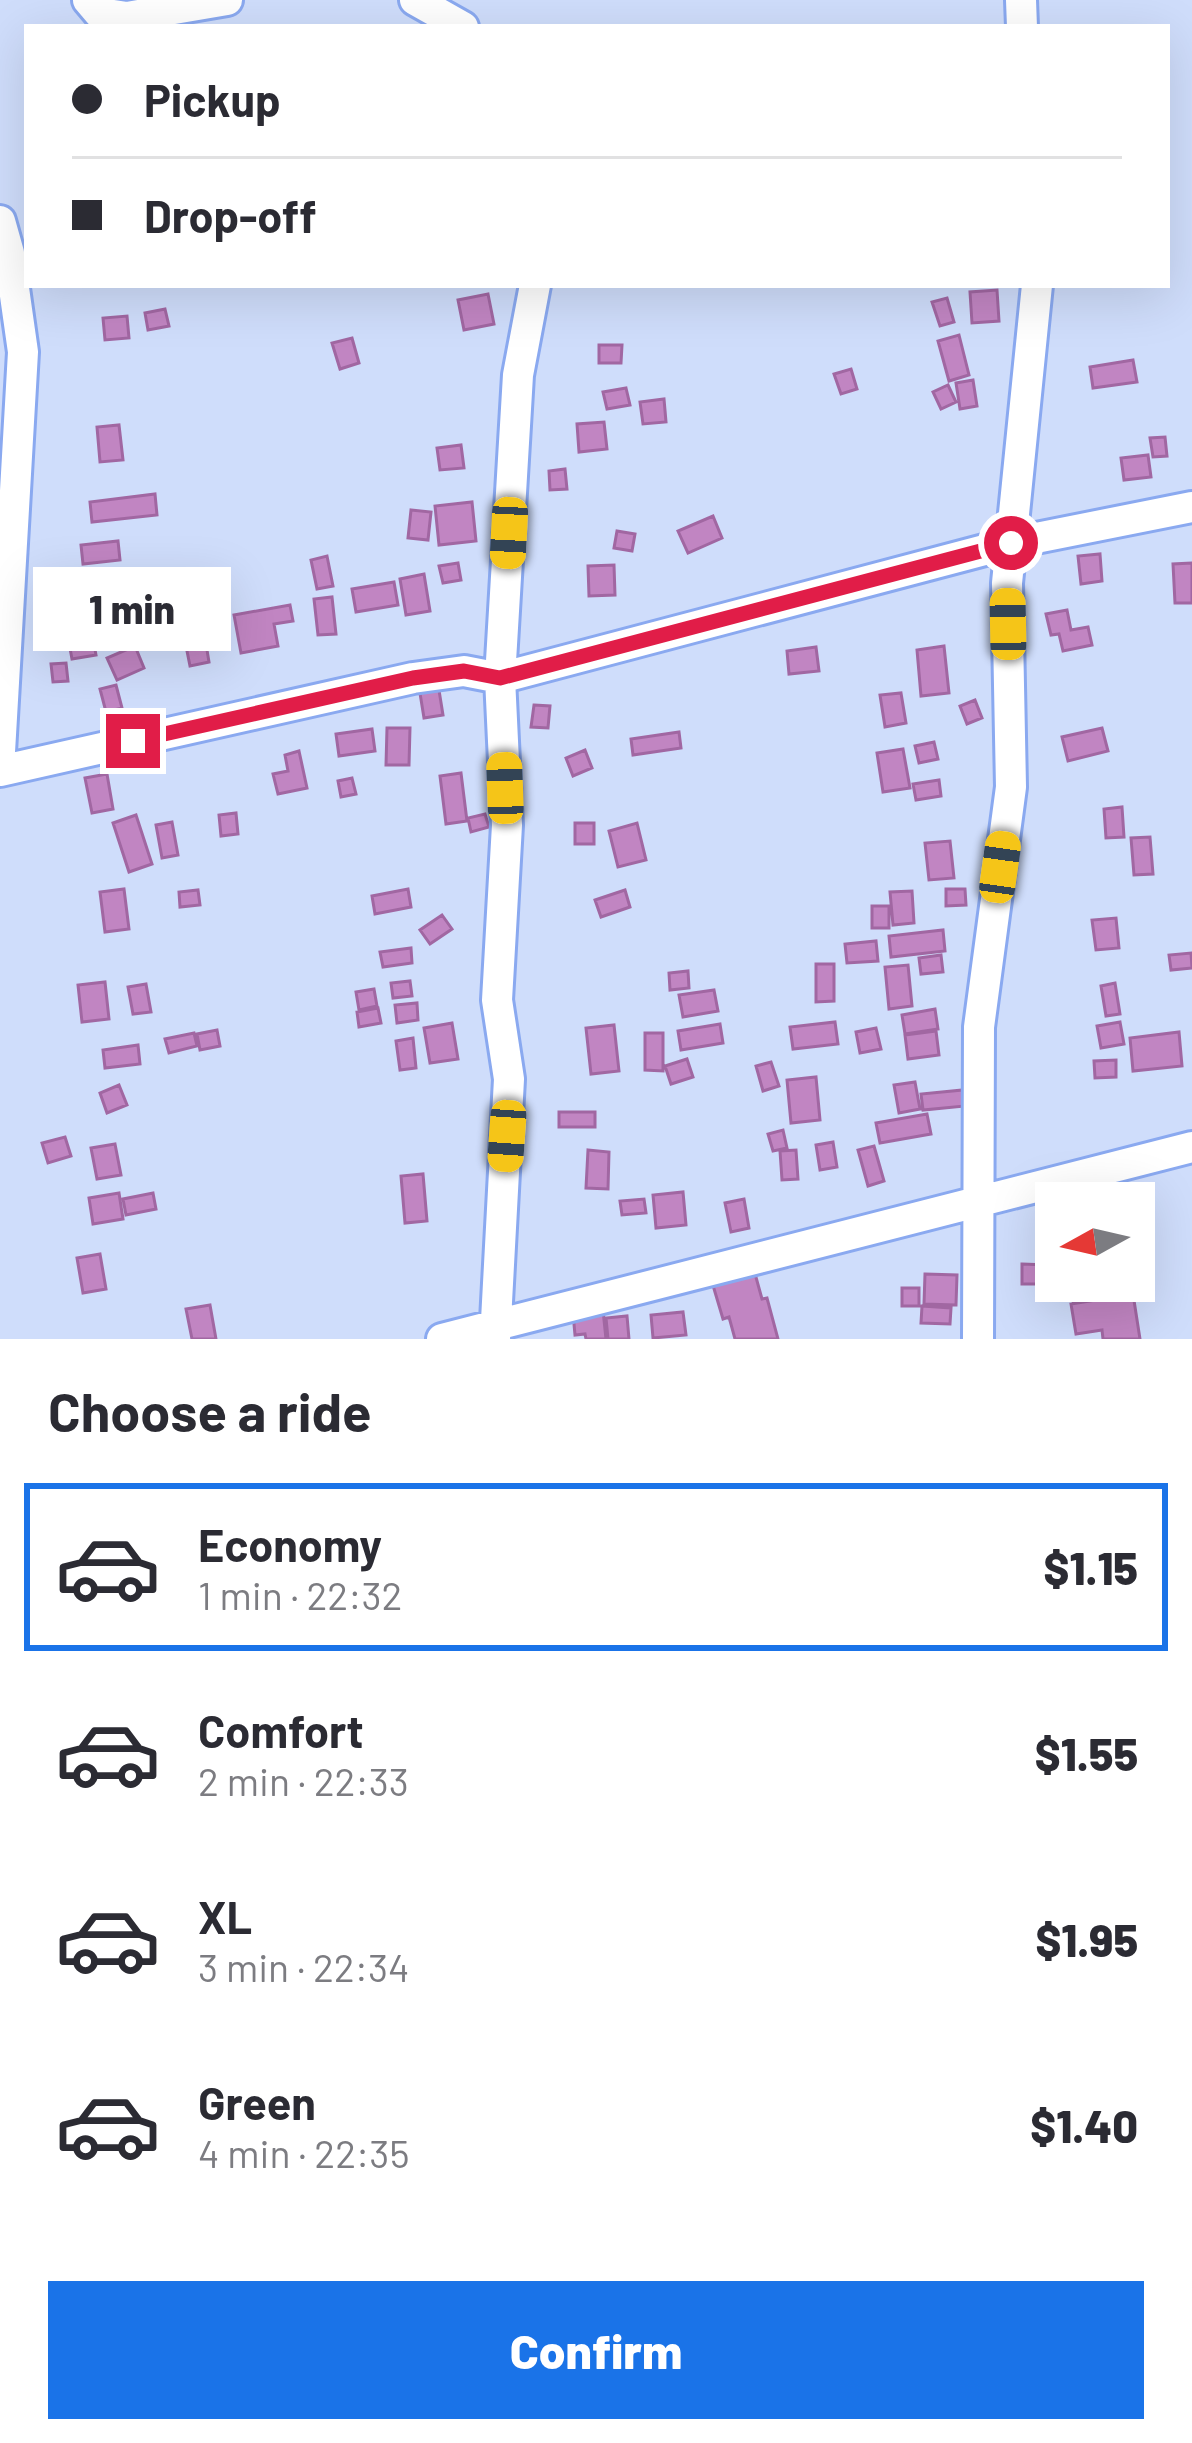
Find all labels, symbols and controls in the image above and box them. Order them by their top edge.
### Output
text: Pickup [144,72,281,126]
text: Drop-off [144,188,317,242]
car [489,496,529,570]
route start [984,516,1038,570]
callout: 1 min [34,567,232,651]
text: 1 min [89,585,175,632]
car [989,588,1027,660]
route end [106,714,160,768]
car [486,751,524,825]
car [977,829,1023,905]
car [487,1099,527,1173]
north arrow [1035,1182,1155,1302]
map controls [1035,1182,1155,1302]
text: Choose a ride [48,1378,372,1443]
icon: car [54,1513,162,1621]
text: Economy [198,1517,382,1571]
text: $1.15 [1043,1540,1138,1594]
text: 1 min · 22:32 [198,1571,402,1618]
icon: car [54,1699,162,1807]
text: Comfort [198,1703,364,1757]
text: $1.55 [1035,1726,1138,1780]
text: 2 min · 22:33 [198,1757,409,1804]
icon: car [54,1885,162,1993]
text: XL [198,1889,252,1943]
text: $1.95 [1035,1912,1138,1966]
text: 3 min · 22:34 [198,1943,410,1990]
icon: car [54,2071,162,2179]
text: Green [198,2075,316,2129]
text: $1.40 [1030,2098,1138,2152]
text: 4 min · 22:35 [198,2129,409,2176]
button: Confirm [48,2281,1144,2419]

